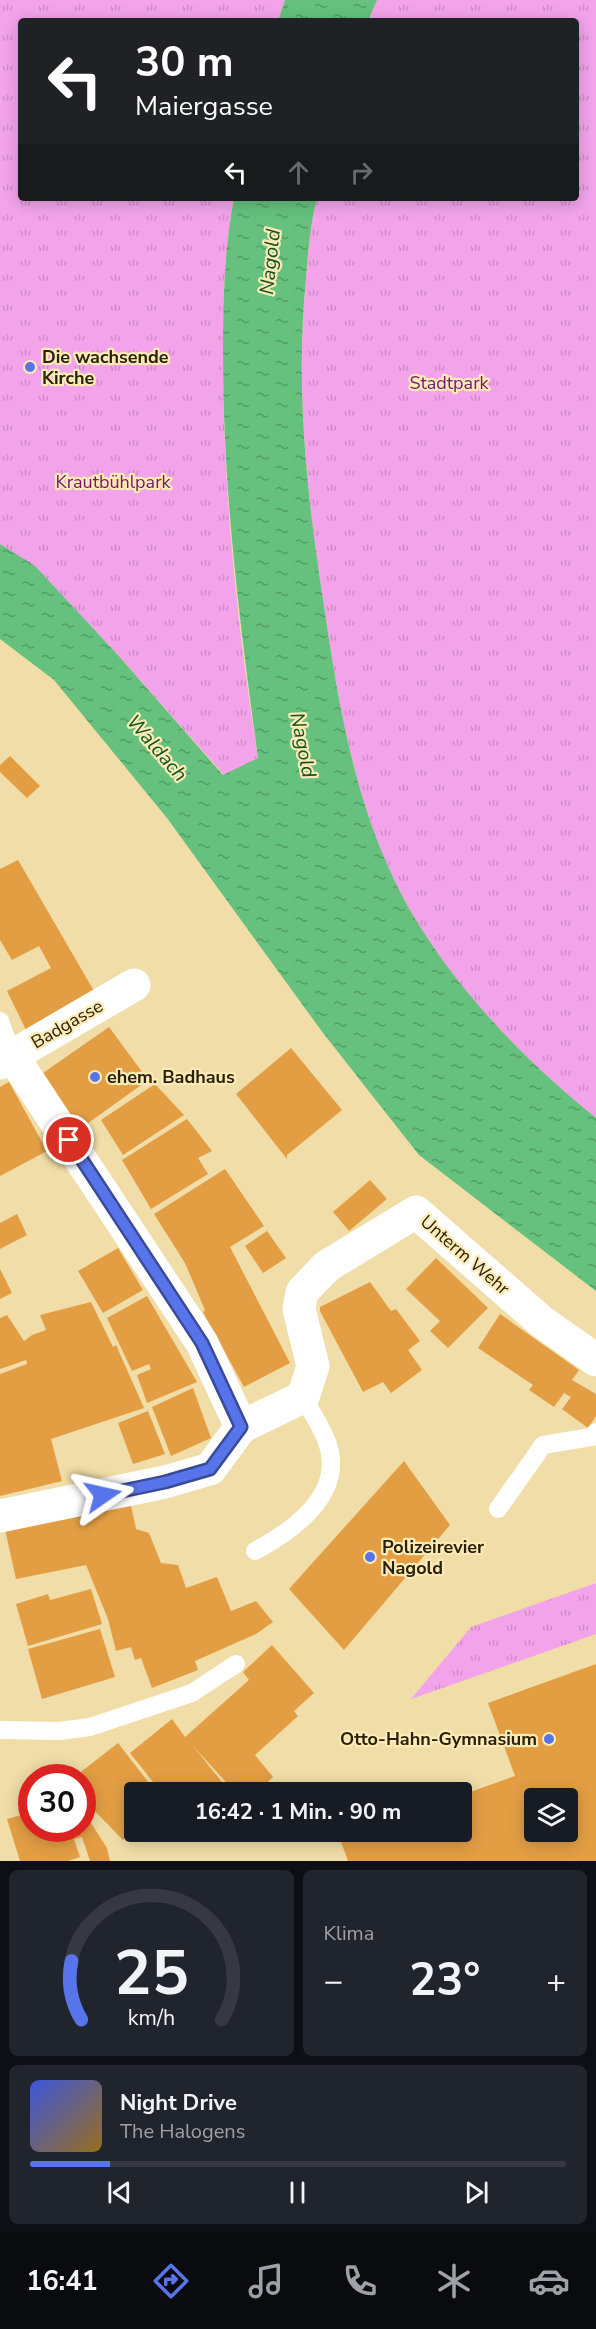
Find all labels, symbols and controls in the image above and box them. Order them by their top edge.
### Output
text: 30 m [135,34,234,91]
icon: left [36,42,114,120]
text: Maiergasse [135,88,273,125]
icon: left [219,156,252,189]
icon: ahead [282,156,315,189]
icon: right [345,156,378,189]
water label: Nagold [253,228,287,296]
place label: Die wachsende Kirche [42,345,169,390]
marker: Die wachsende Kirche [23,360,37,374]
park label: Stadtpark [409,371,490,395]
park label: Krautbühlpark [55,470,172,494]
water label: Waldach [121,709,193,787]
water label: Nagold [283,710,323,780]
street label: Badgasse [27,994,107,1054]
place label: ehem. Badhaus [107,1065,235,1089]
marker: ehem. Badhaus [88,1070,102,1084]
pin [43,1114,94,1165]
icon: arrive [52,1123,85,1156]
street label: Unterm Wehr [415,1210,515,1301]
position arrow [71,1463,135,1527]
place label: Polizeirevier Nagold [382,1535,484,1580]
marker: Polizeirevier Nagold [363,1550,377,1564]
place label: Otto-Hahn-Gymnasium [340,1727,537,1751]
marker: Otto-Hahn-Gymnasium [542,1732,556,1746]
speed limit sign: 30 [18,1764,96,1842]
map controls [524,1788,578,1842]
button: layers [524,1788,578,1842]
text: 16:42 · 1 Min. · 90 m [195,1797,401,1827]
text: Klima [324,1920,374,1947]
text: 25 [114,1931,189,2016]
text: 23° [409,1950,480,2011]
text: − [324,1959,343,2004]
text: + [546,1959,566,2004]
text: km/h [128,2003,175,2033]
text: Night Drive [120,2088,237,2118]
text: The Halogens [120,2118,245,2145]
icon: previous [103,2176,136,2209]
icon: pause [281,2176,314,2209]
icon: next [460,2176,493,2209]
icon: directions [150,2260,192,2302]
icon: music [245,2260,287,2302]
icon: phone [339,2260,381,2302]
icon: climate [433,2260,475,2302]
icon: car [528,2260,570,2302]
text: 16:41 [26,2263,98,2300]

